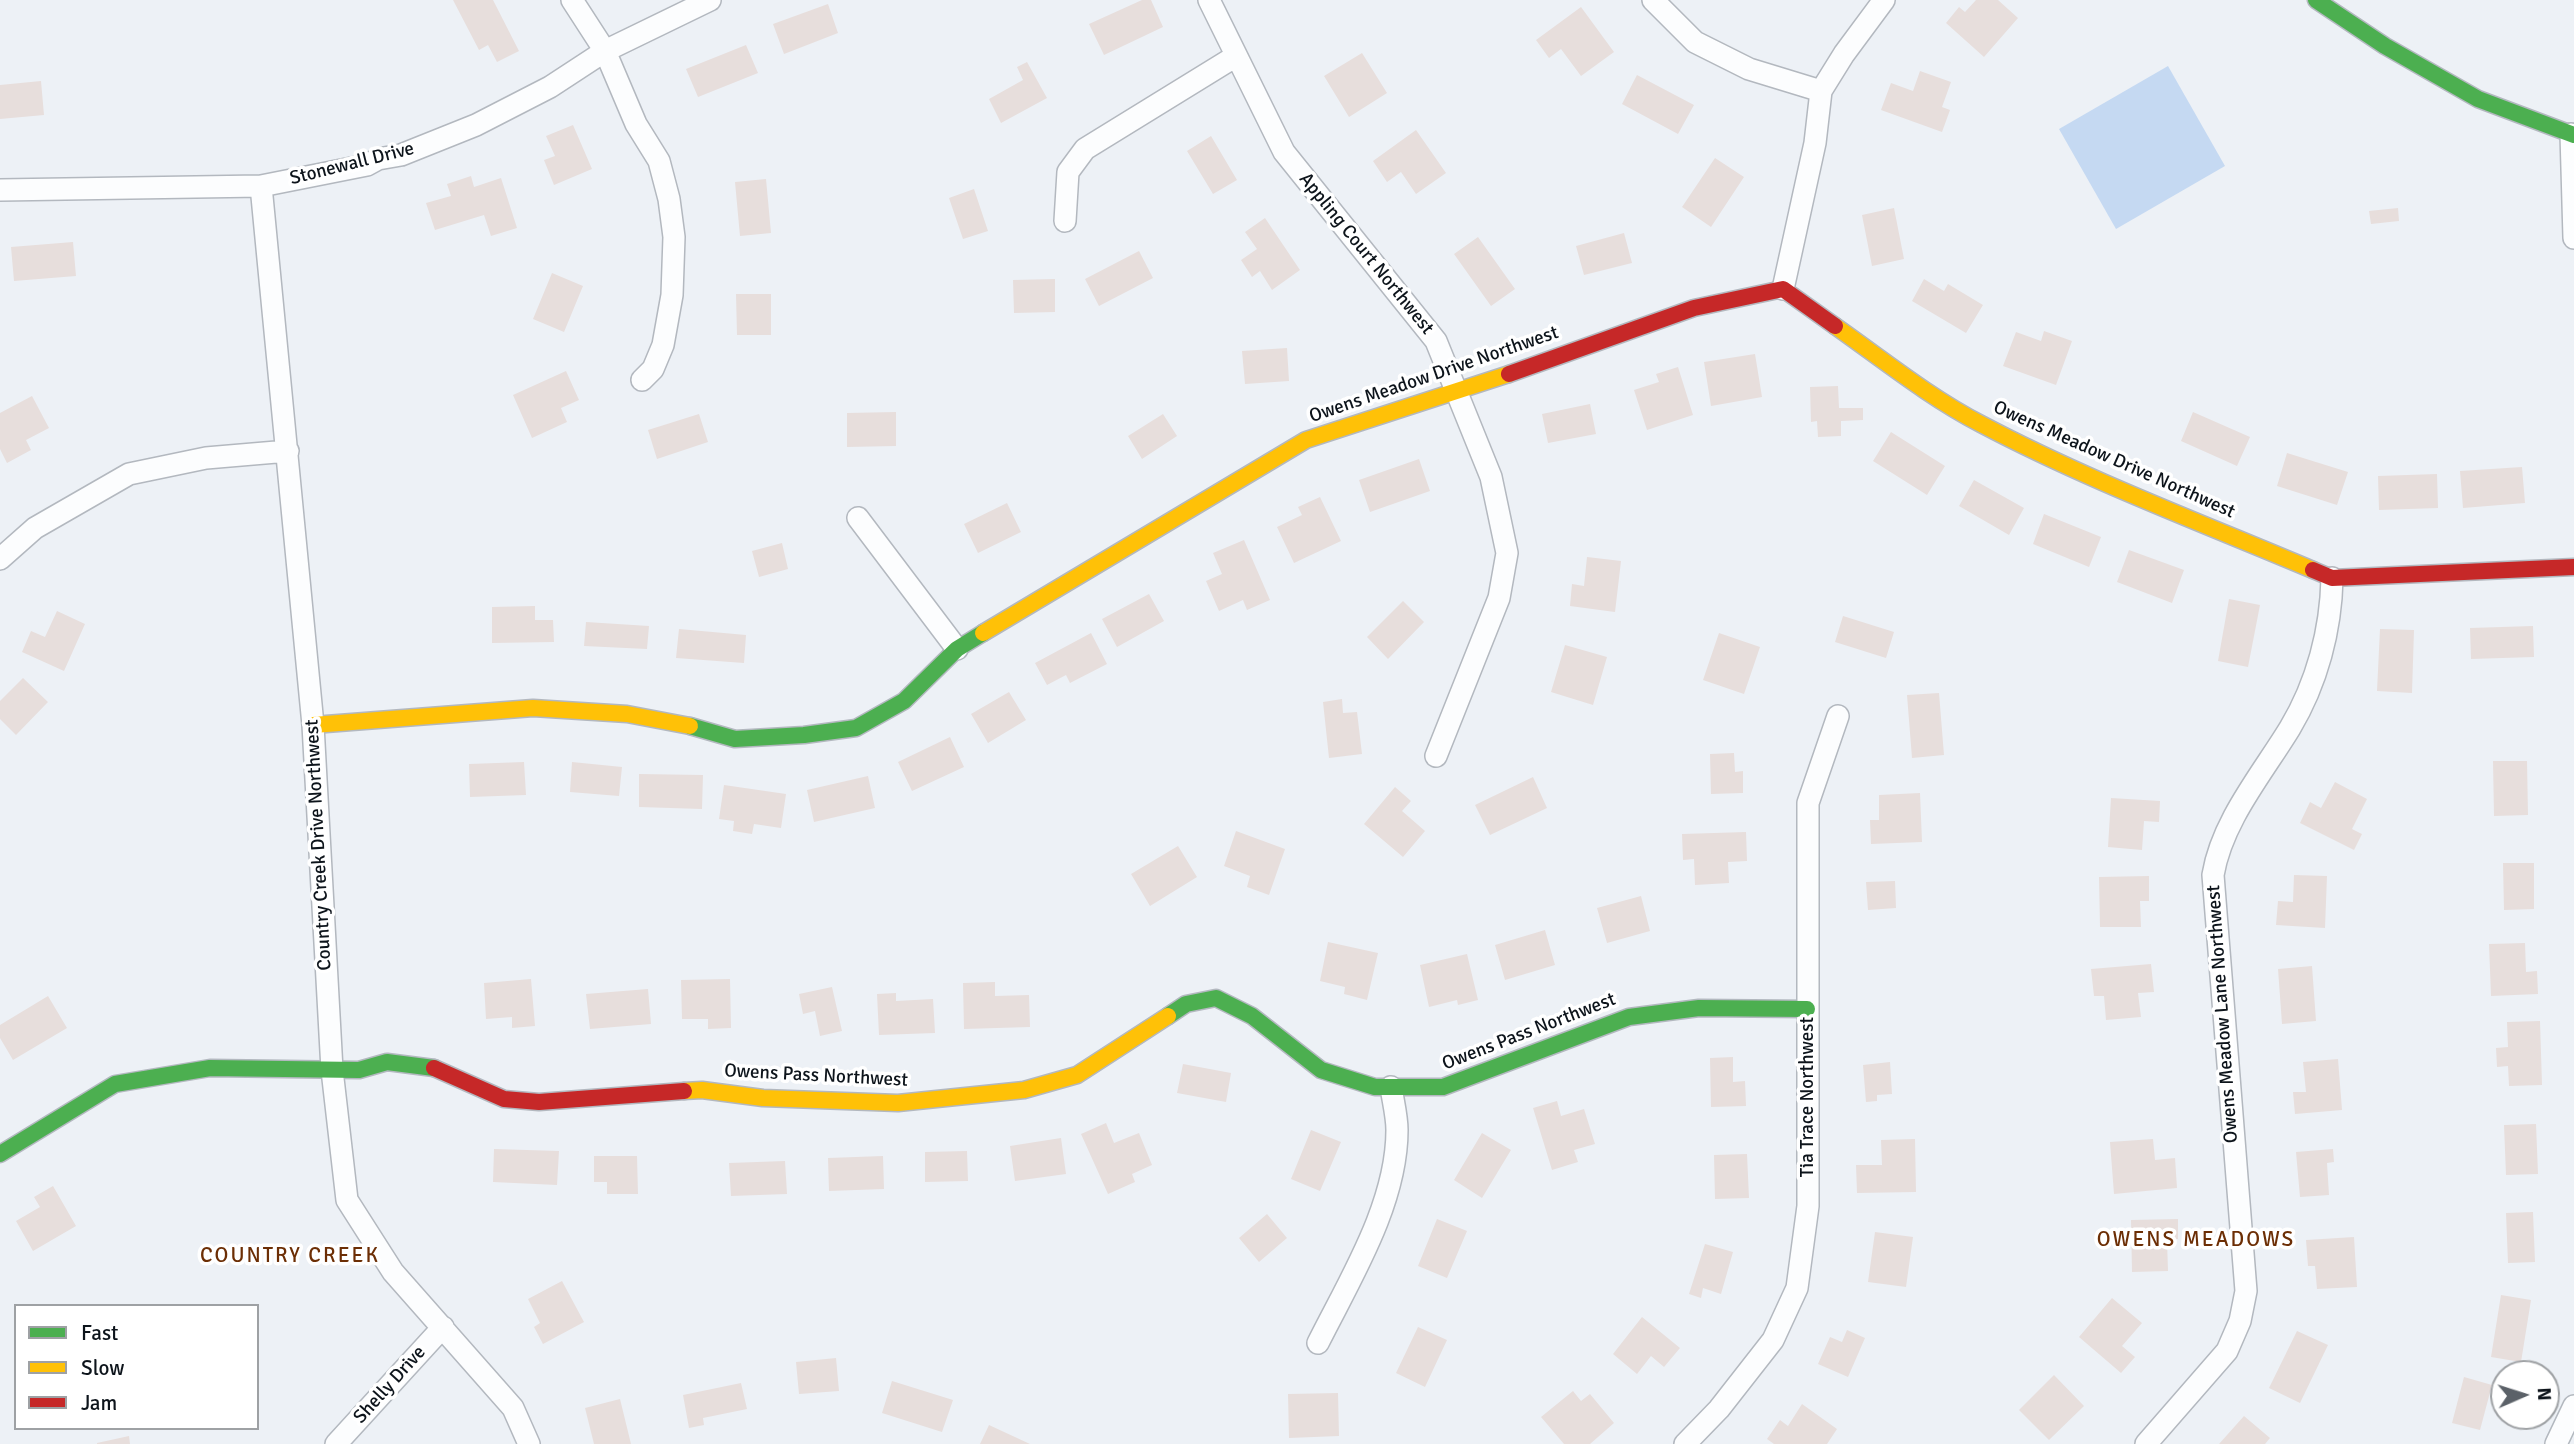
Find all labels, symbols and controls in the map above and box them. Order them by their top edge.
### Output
street label: Stonewall Drive [287,138,417,190]
street label: Appling Court Northwest [1294,168,1438,340]
street label: Owens Meadow Drive Northwest [1306,322,1562,428]
street label: Owens Meadow Drive Northwest [1990,396,2238,524]
street label: Country Creek Drive Northwest [301,719,337,971]
street label: Owens Meadow Lane Northwest [2203,884,2243,1144]
street label: Owens Pass Northwest [1439,988,1619,1076]
street label: Tia Trace Northwest [1797,1017,1819,1177]
street label: Owens Pass Northwest [724,1060,908,1092]
district label: OWENS MEADOWS [2098,1227,2294,1253]
district label: COUNTRY CREEK [202,1243,378,1269]
legend [14,1304,259,1430]
text: Fast [81,1320,118,1346]
street label: Shelly Drive [349,1341,431,1429]
text: Slow [81,1355,125,1381]
north arrow [2490,1360,2560,1430]
text: N [2532,1387,2556,1401]
text: Jam [81,1390,117,1416]

